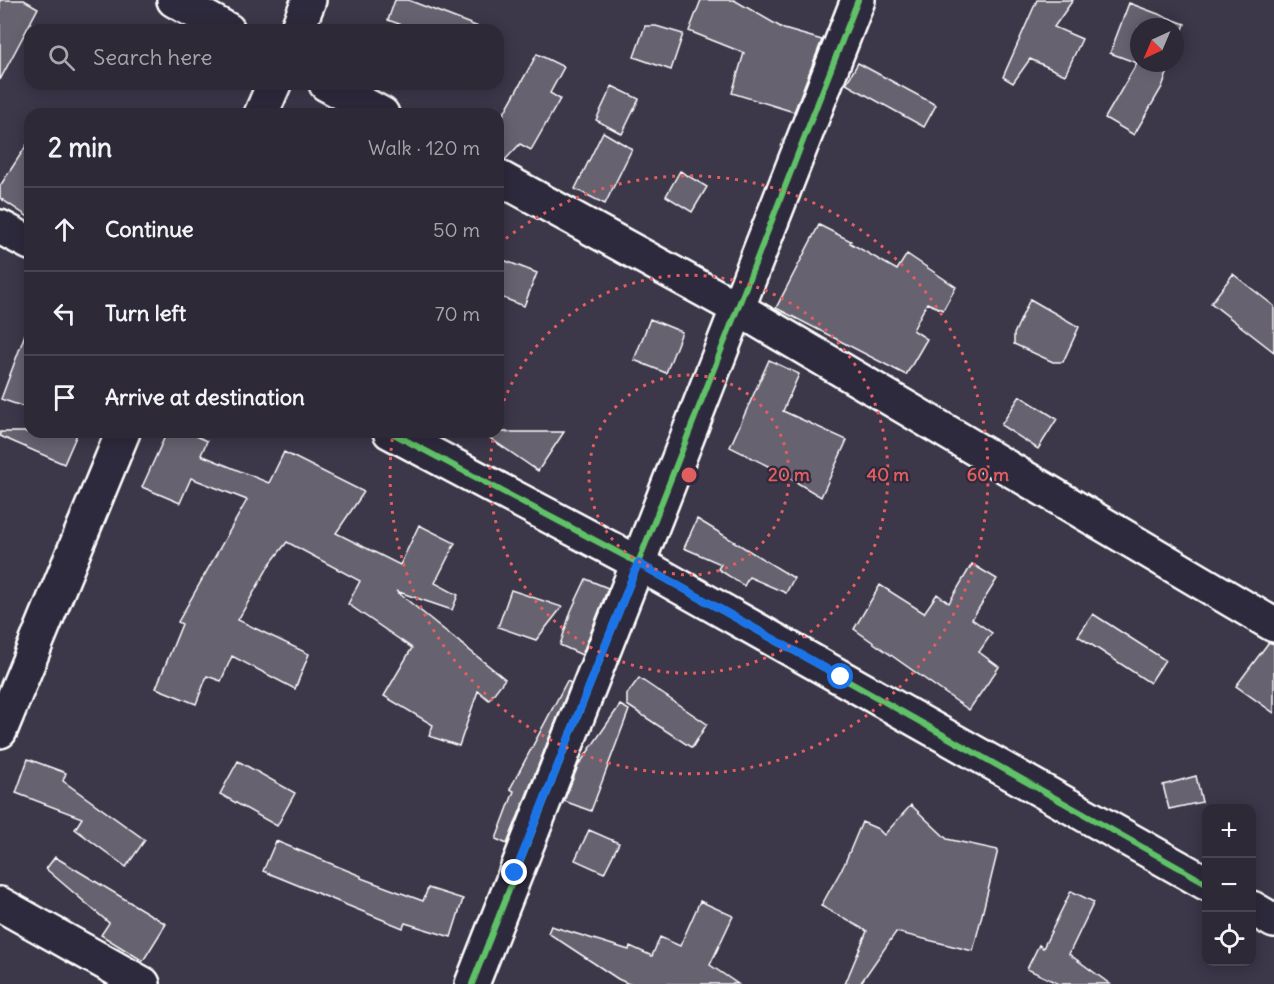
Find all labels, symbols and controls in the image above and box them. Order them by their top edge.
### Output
north arrow [1130,18,1184,72]
search box [24,24,504,90]
icon: search [45,41,78,74]
text: Search here [93,43,212,71]
text: 2 min [48,131,112,164]
text: Walk · 120 m [368,135,480,160]
icon: ahead [48,213,81,246]
text: Continue [105,215,194,243]
text: 50 m [433,217,480,242]
icon: left [48,297,81,330]
text: Turn left [105,299,186,327]
text: 70 m [435,301,480,326]
icon: arrive [48,381,81,414]
text: Arrive at destination [105,383,305,411]
text: 20 m [768,463,810,486]
text: 40 m [867,463,909,486]
text: 60 m [967,463,1009,486]
centre of rings [679,465,699,485]
route start [827,663,853,689]
map controls [1202,804,1256,966]
button: + [1202,804,1256,858]
button: − [1202,858,1256,912]
route end [501,859,527,885]
button: locate [1202,912,1256,966]

